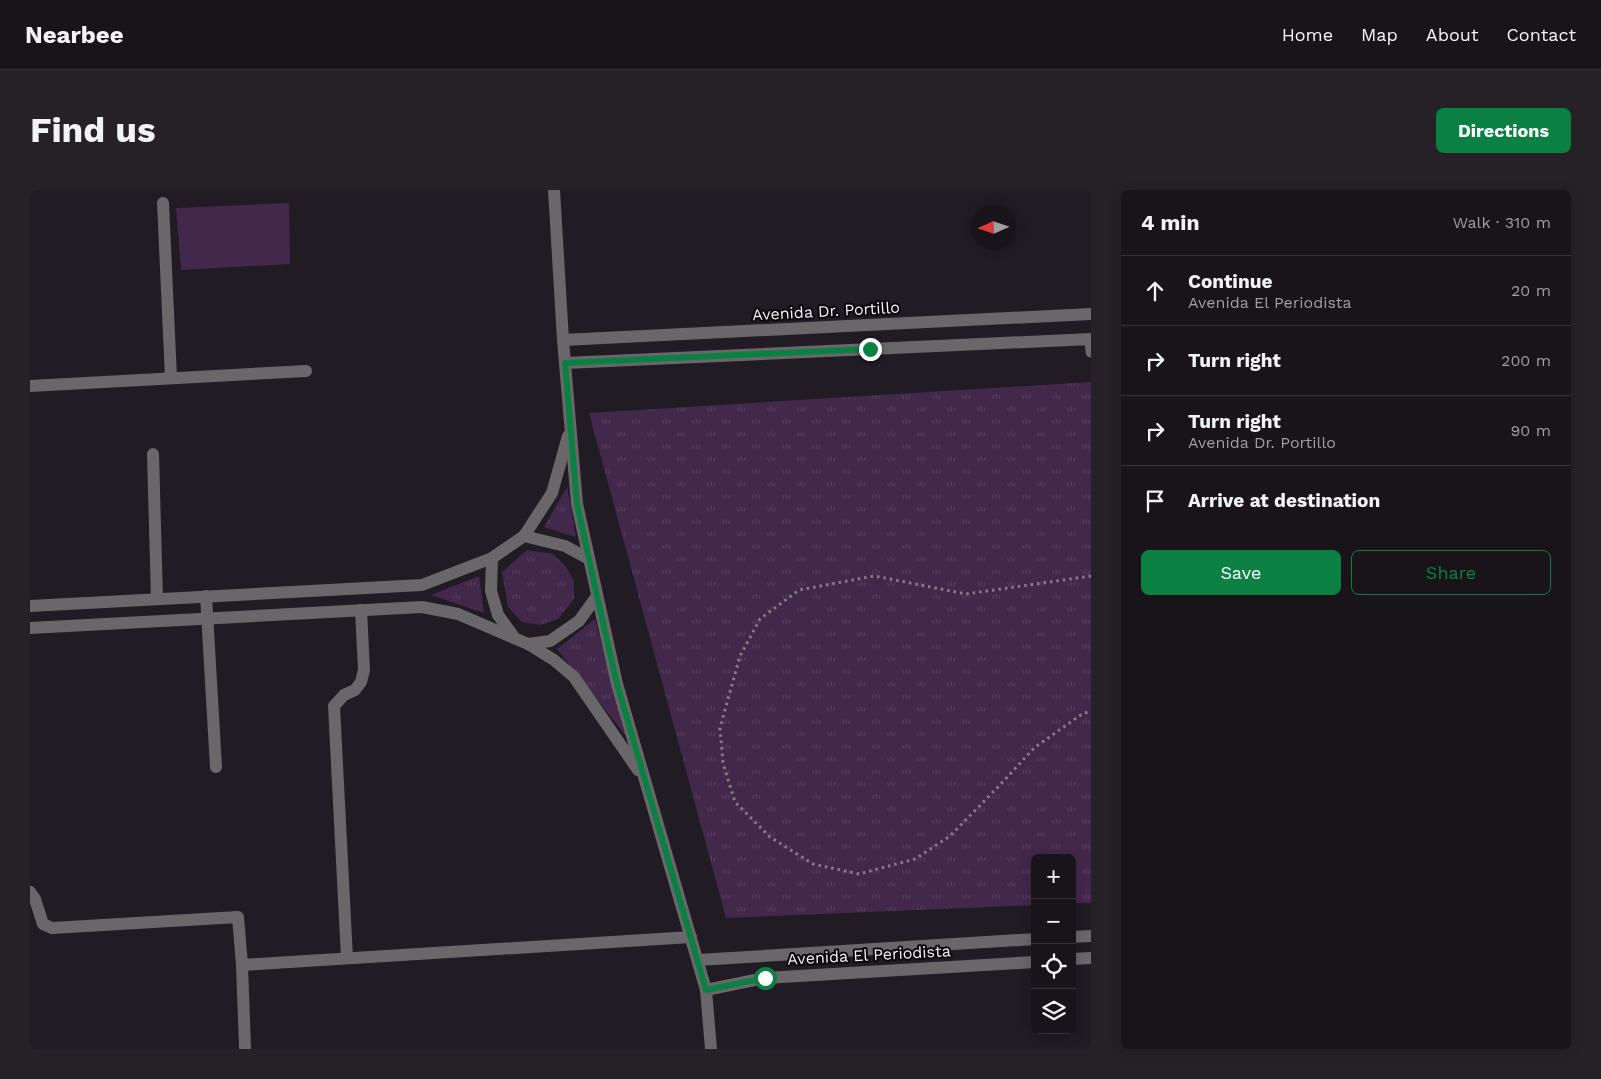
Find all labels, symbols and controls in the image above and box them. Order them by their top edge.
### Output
text: Nearbee [25,21,124,49]
text: Home [1282,24,1333,45]
text: Map [1361,24,1398,45]
text: About [1426,24,1478,45]
text: Contact [1506,24,1576,45]
button: Directions [1436,108,1571,153]
text: Find us [30,109,156,151]
north arrow [971,205,1016,250]
text: 4 min [1141,210,1199,235]
text: Walk · 310 m [1453,213,1551,232]
text: Continue [1188,270,1272,293]
icon: ahead [1141,277,1169,305]
text: 20 m [1511,281,1551,300]
text: Avenida El Periodista [1188,293,1352,312]
street label: Avenida Dr. Portillo [752,298,900,324]
route end [859,338,882,361]
icon: right [1141,347,1169,375]
text: Turn right [1188,349,1281,372]
text: 200 m [1501,351,1551,370]
text: Turn right [1188,410,1281,433]
icon: right [1141,417,1169,445]
text: 90 m [1510,421,1551,440]
text: Avenida Dr. Portillo [1188,433,1336,452]
icon: arrive [1141,487,1169,515]
text: Arrive at destination [1188,489,1380,512]
button: Save [1141,550,1341,595]
button: Share [1351,550,1551,595]
map controls [1031,854,1076,1034]
button: + [1031,854,1076,899]
button: − [1031,899,1076,944]
street label: Avenida El Periodista [787,941,951,969]
button: locate [1031,944,1076,989]
route start [754,967,777,990]
button: layers [1031,989,1076,1034]

